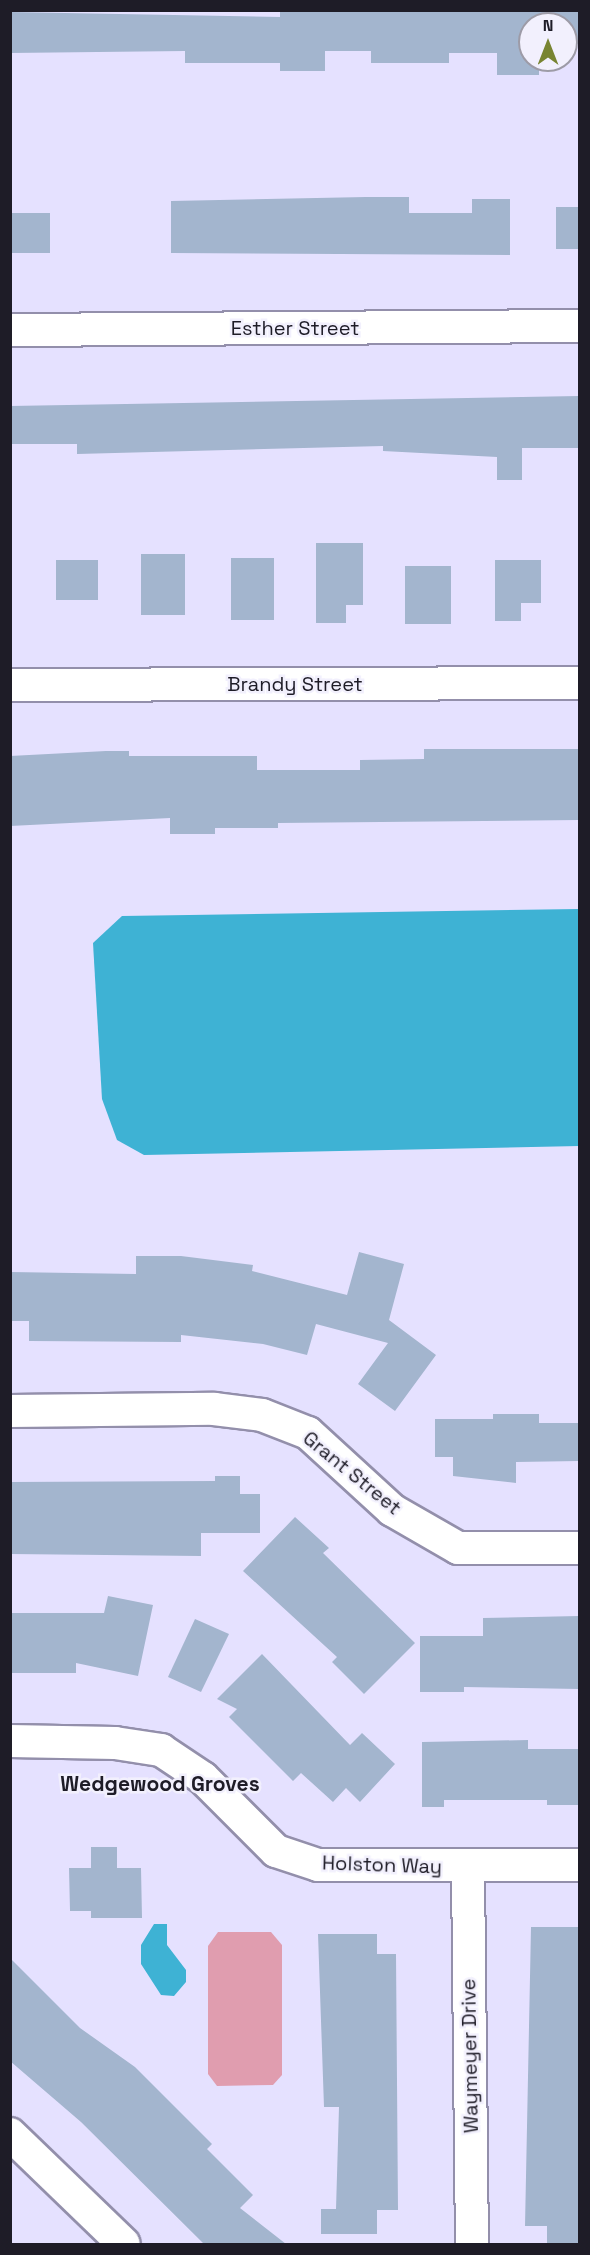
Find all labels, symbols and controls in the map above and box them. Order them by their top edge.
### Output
north arrow [518,12,578,72]
text: N [543,15,553,36]
street label: Esther Street [231,316,359,340]
street label: Brandy Street [227,672,363,696]
street label: Grant Street [298,1426,406,1520]
district label: Wedgewood Groves [60,1771,260,1797]
street label: Holston Way [322,1851,442,1879]
street label: Waymeyer Drive [457,1979,483,2133]

